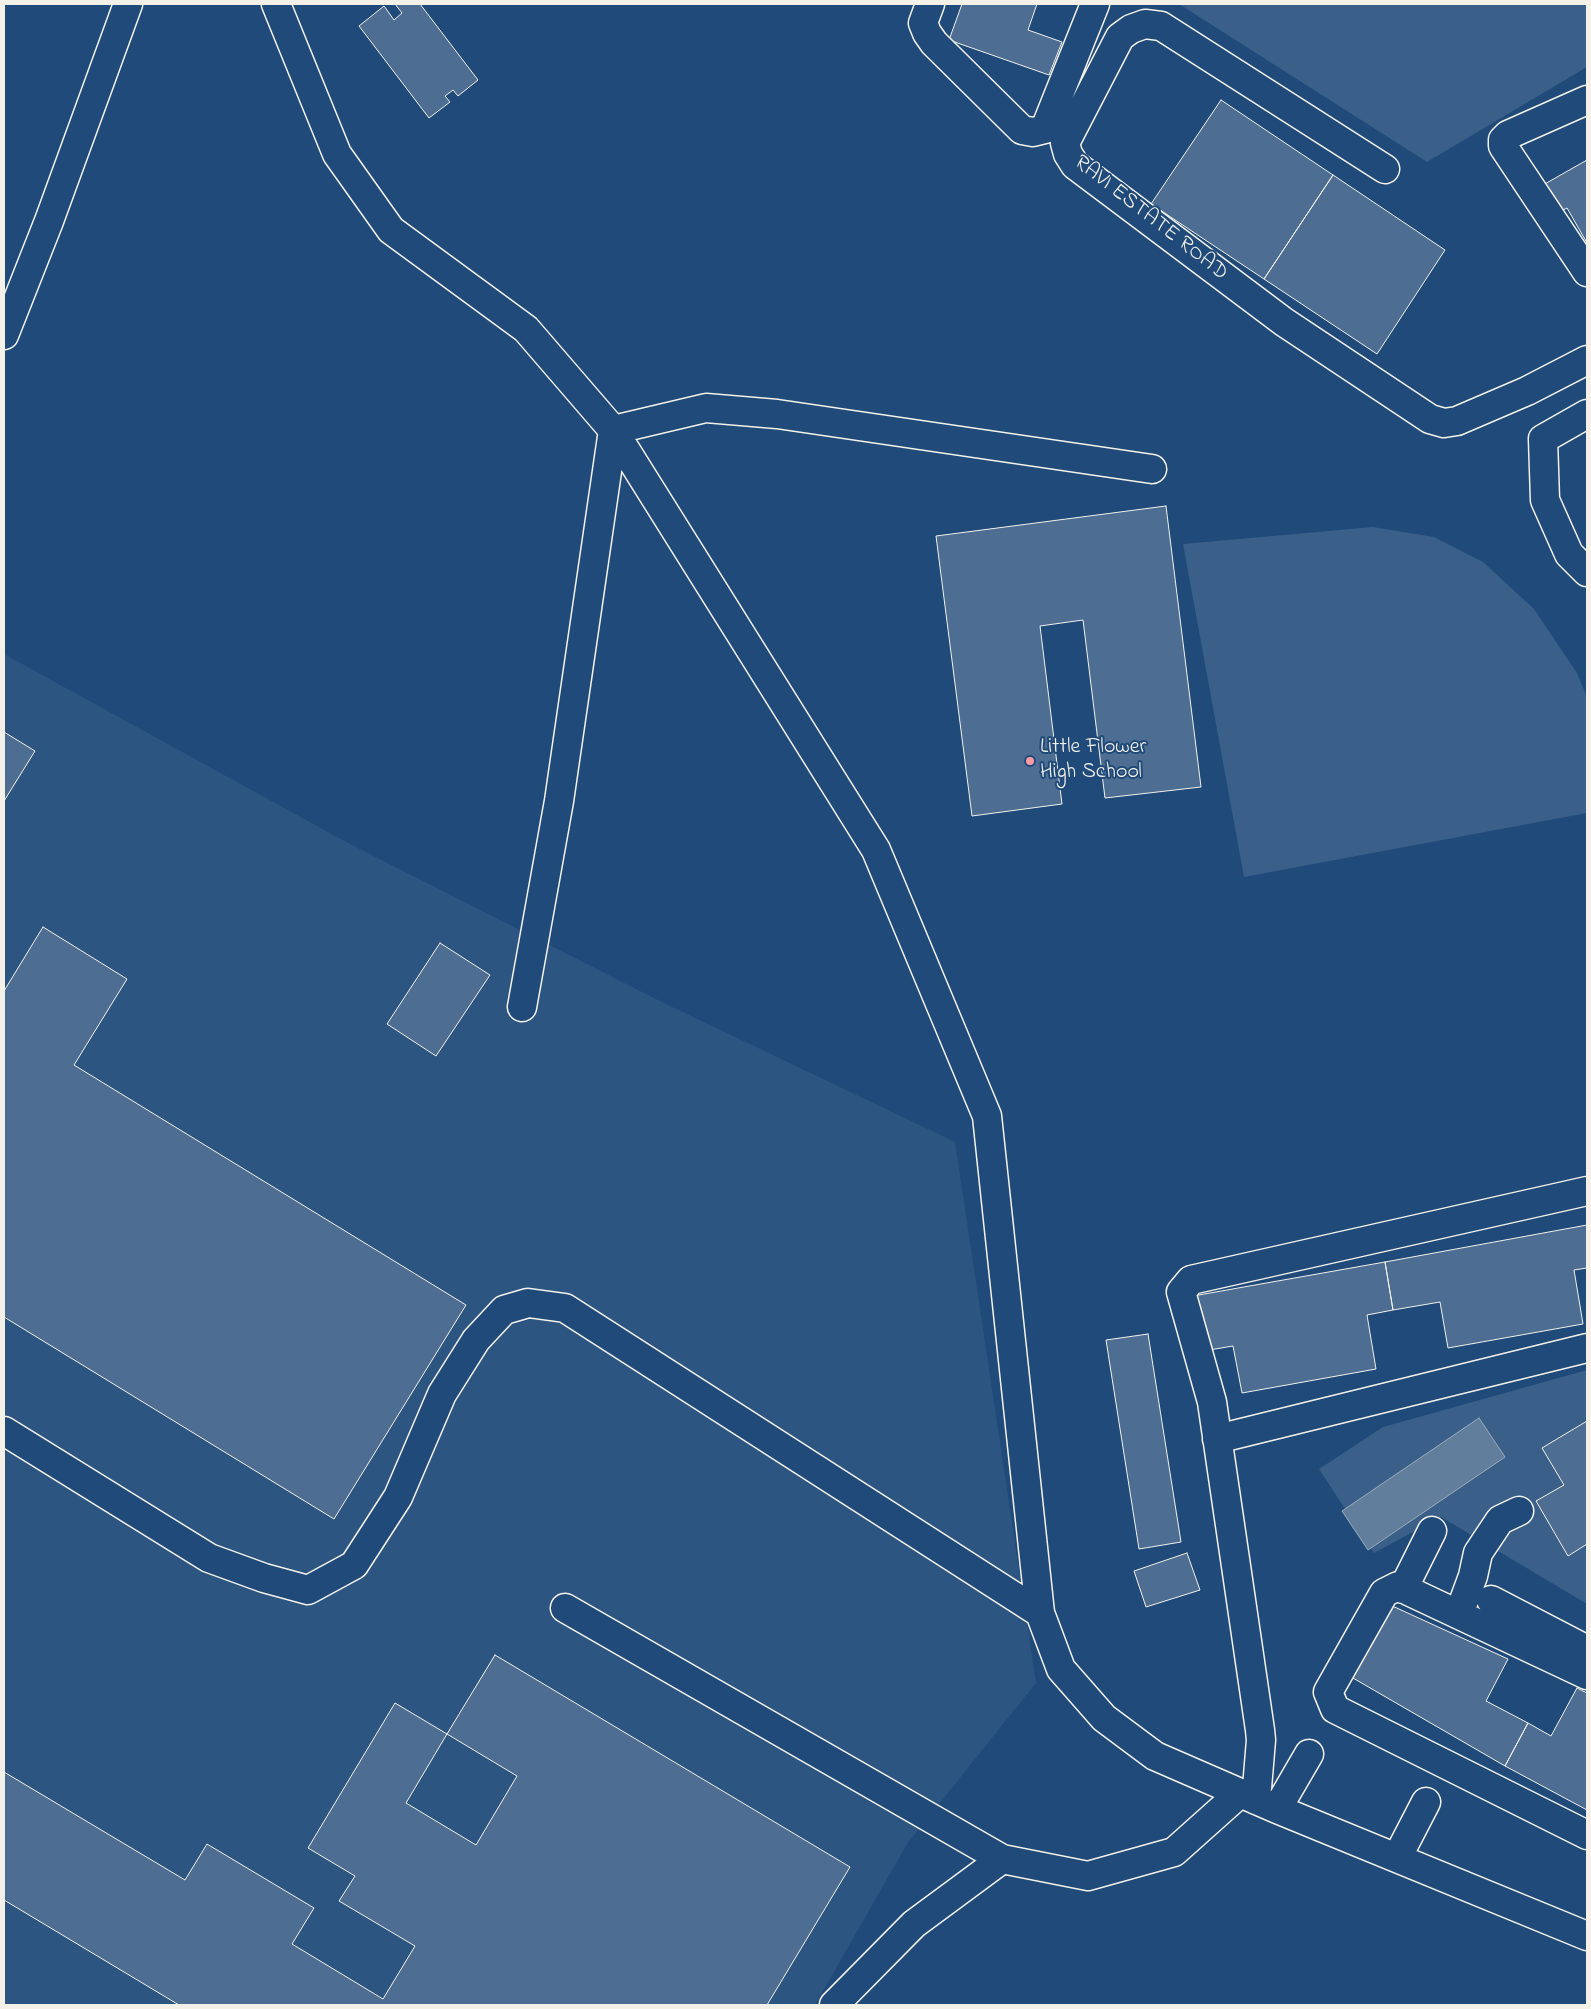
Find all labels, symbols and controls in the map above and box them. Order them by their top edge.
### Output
street label: RAVI ESTATE ROAD [1068,151,1232,287]
place label: Little Flower High School [1040,735,1146,786]
marker: Little Flower High School [1024,755,1036,767]

